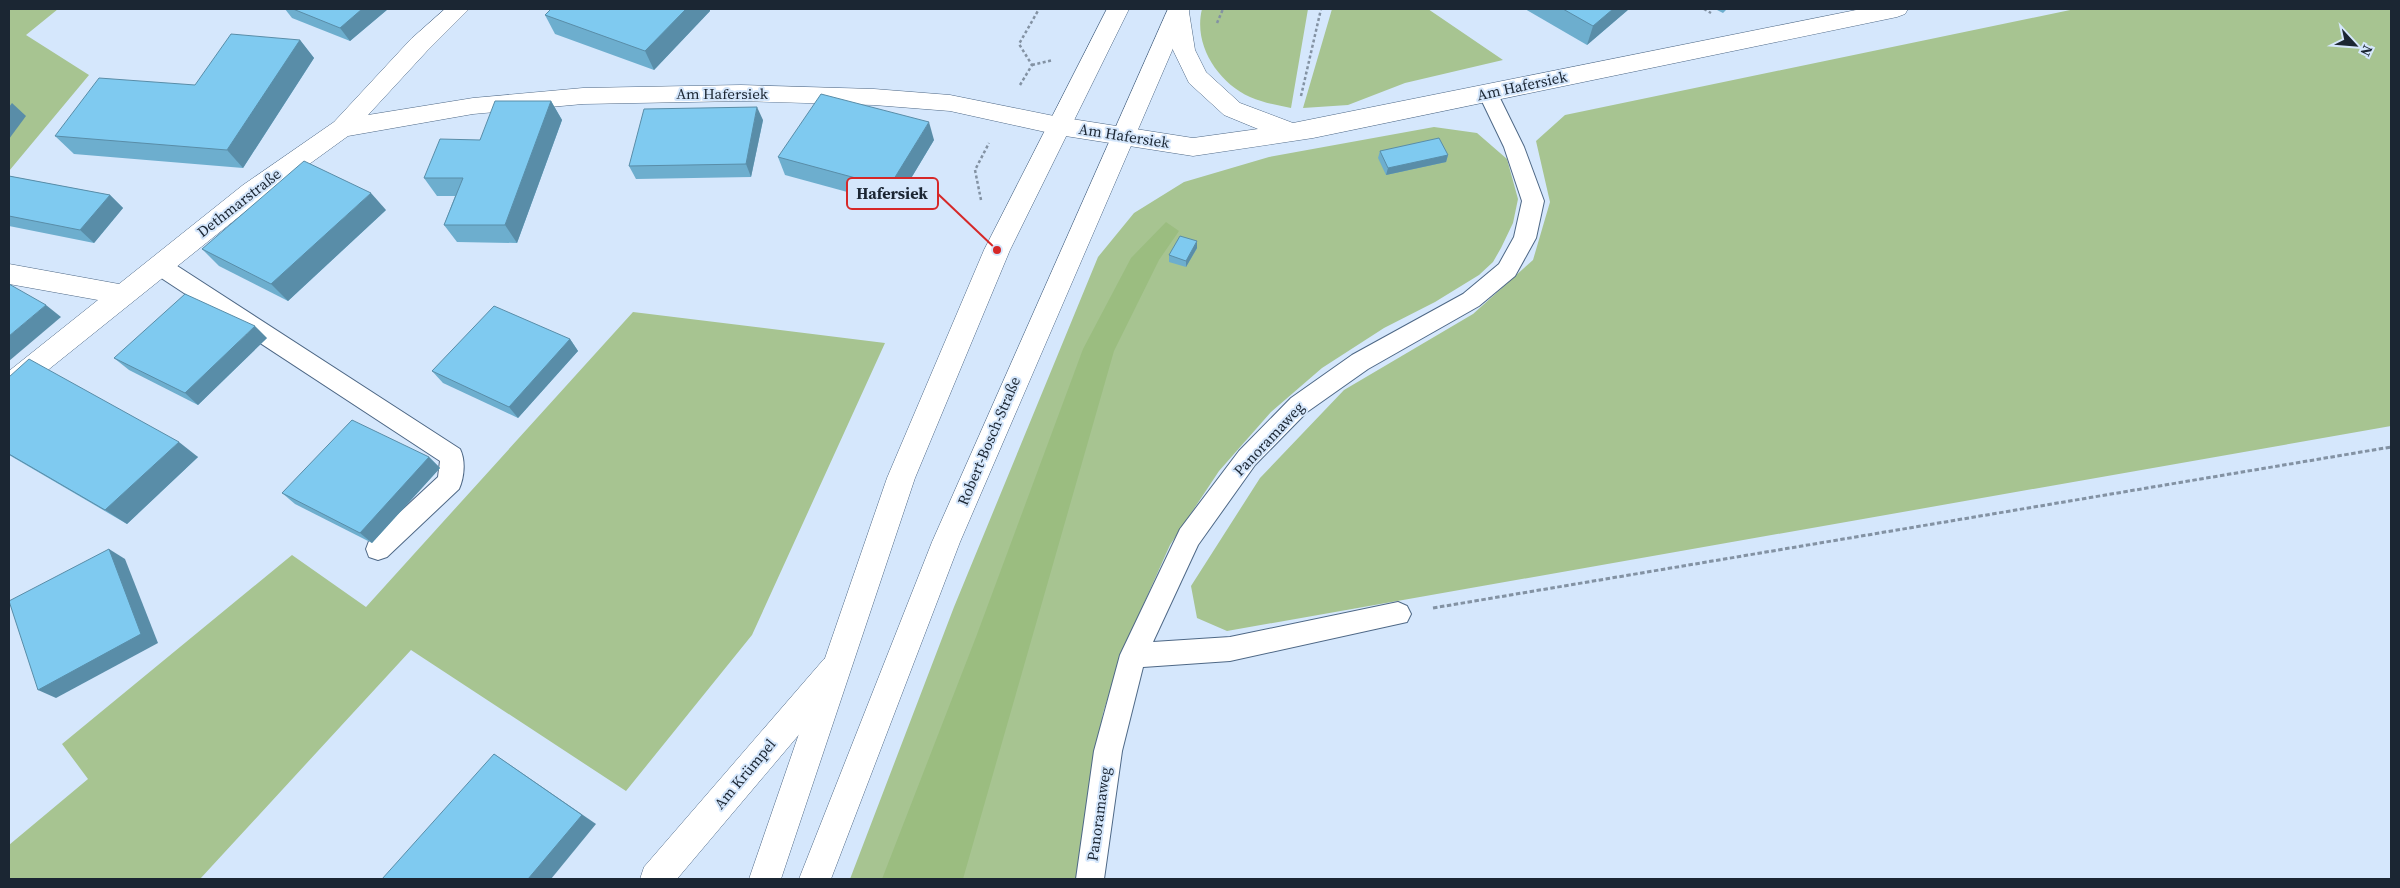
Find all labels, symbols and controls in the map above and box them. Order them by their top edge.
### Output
north arrow [2330,20,2380,70]
text: N [2355,42,2378,60]
street label: Am Hafersiek [1475,66,1570,105]
street label: Am Hafersiek [676,83,769,104]
street label: Am Hafersiek [1077,118,1172,153]
street label: Dethmarstraße [192,163,285,242]
callout: Hafersiek [847,178,938,209]
text: Hafersiek [856,182,928,204]
street label: Robert-Bosch-Straße [952,373,1025,508]
street label: Panoramaweg [1229,397,1309,481]
street label: Am Krümpel [709,734,781,813]
street label: Panoramaweg [1082,765,1116,862]

